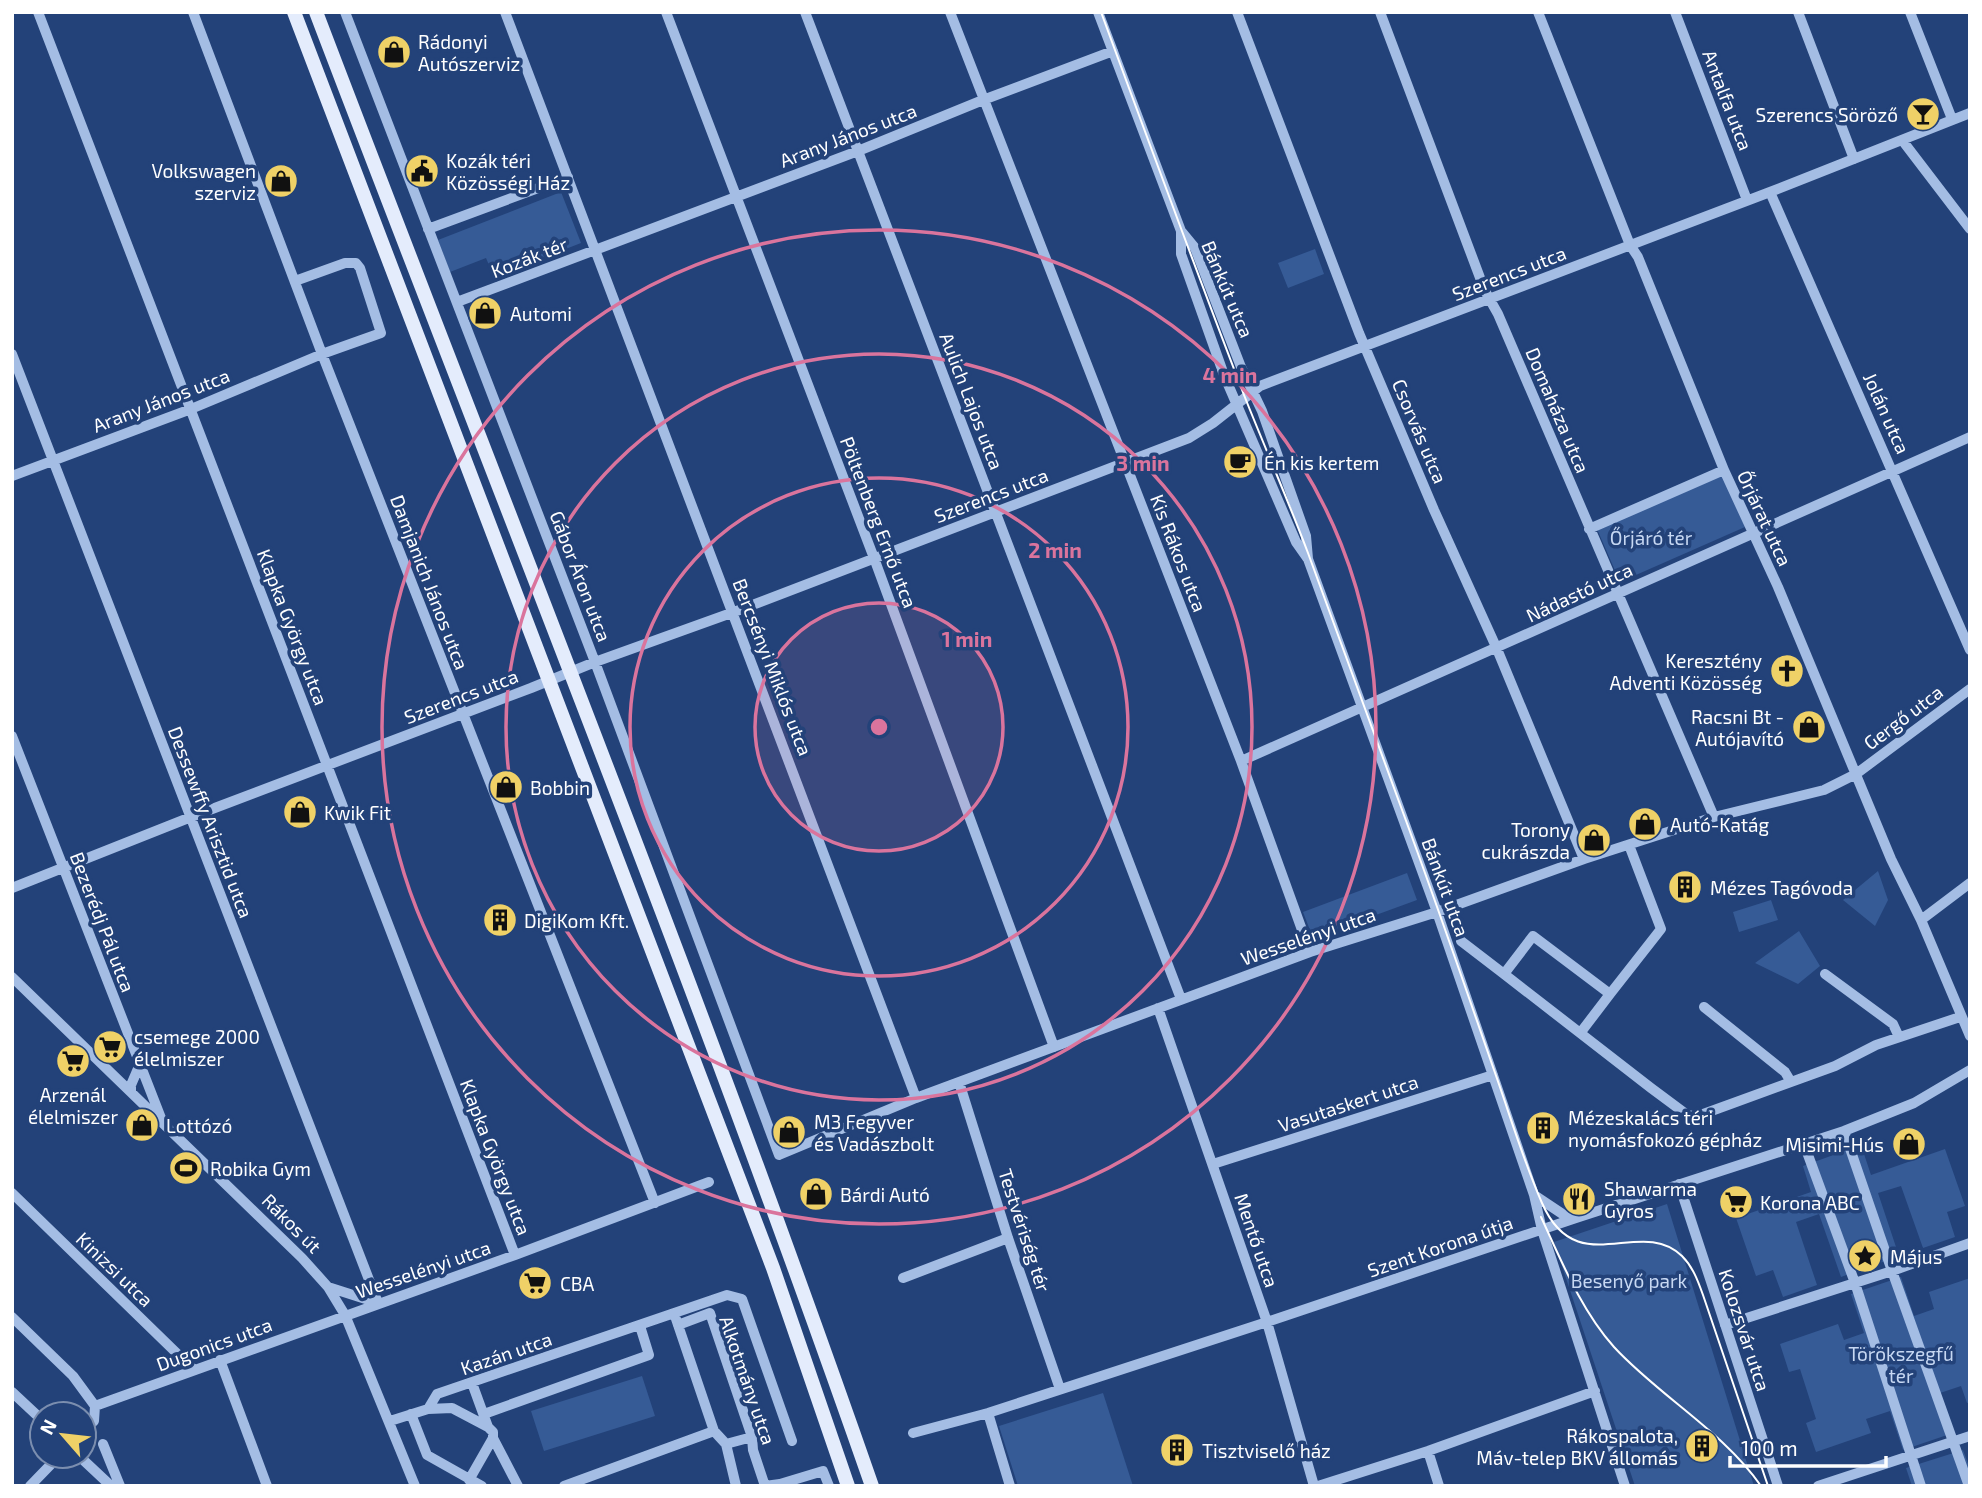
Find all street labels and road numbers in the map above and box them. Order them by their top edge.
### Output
street label: Antalfa utca [1698,47,1758,153]
street label: Arany János utca [776,98,920,172]
street label: Kozák tér [487,232,571,282]
street label: Bánkút utca [1197,237,1259,341]
street label: Szerencs utca [1449,241,1569,305]
street label: Aulich Lajos utca [935,329,1009,473]
street label: Domaháza utca [1521,344,1595,476]
street label: Arany János utca [89,363,233,437]
street label: Jolán utca [1859,369,1915,457]
street label: Csorvás utca [1388,375,1452,487]
street label: Pöltenberg Ernő utca [836,433,922,611]
street label: Szerencs utca [931,463,1051,527]
street label: Őrjárat utca [1733,467,1797,569]
street label: Damjanich János utca [386,491,474,673]
street label: Kis Rákos utca [1146,491,1212,615]
street label: Gábor Áron utca [546,507,616,645]
street label: Klapka György utca [253,546,333,708]
street label: Nádastó utca [1522,557,1636,627]
street label: Bercsényi Miklós utca [729,575,817,759]
street label: Szerencs utca [401,664,521,728]
street label: Gergő utca [1859,680,1947,754]
street label: Dessewffy Arisztid utca [164,723,258,921]
street label: Bánkút utca [1418,835,1474,939]
street label: Bezerédj Pál utca [66,849,140,995]
street label: Wesselényi utca [1238,902,1378,970]
street label: Vasutaskert utca [1275,1070,1421,1136]
street label: Klapka György utca [456,1076,536,1238]
street label: Testvériség tér [994,1166,1056,1295]
street label: Rákos út [258,1189,326,1257]
street label: Mentő utca [1230,1190,1284,1290]
street label: Szent Korona útja [1364,1210,1516,1282]
street label: Kinizsi utca [72,1227,158,1311]
street label: Wesselényi utca [353,1235,493,1303]
street label: Kolozsvár utca [1714,1266,1776,1394]
street label: Dugonics utca [153,1312,275,1376]
street label: Alkotmány utca [715,1313,781,1447]
street label: Kazán utca [457,1327,555,1379]

